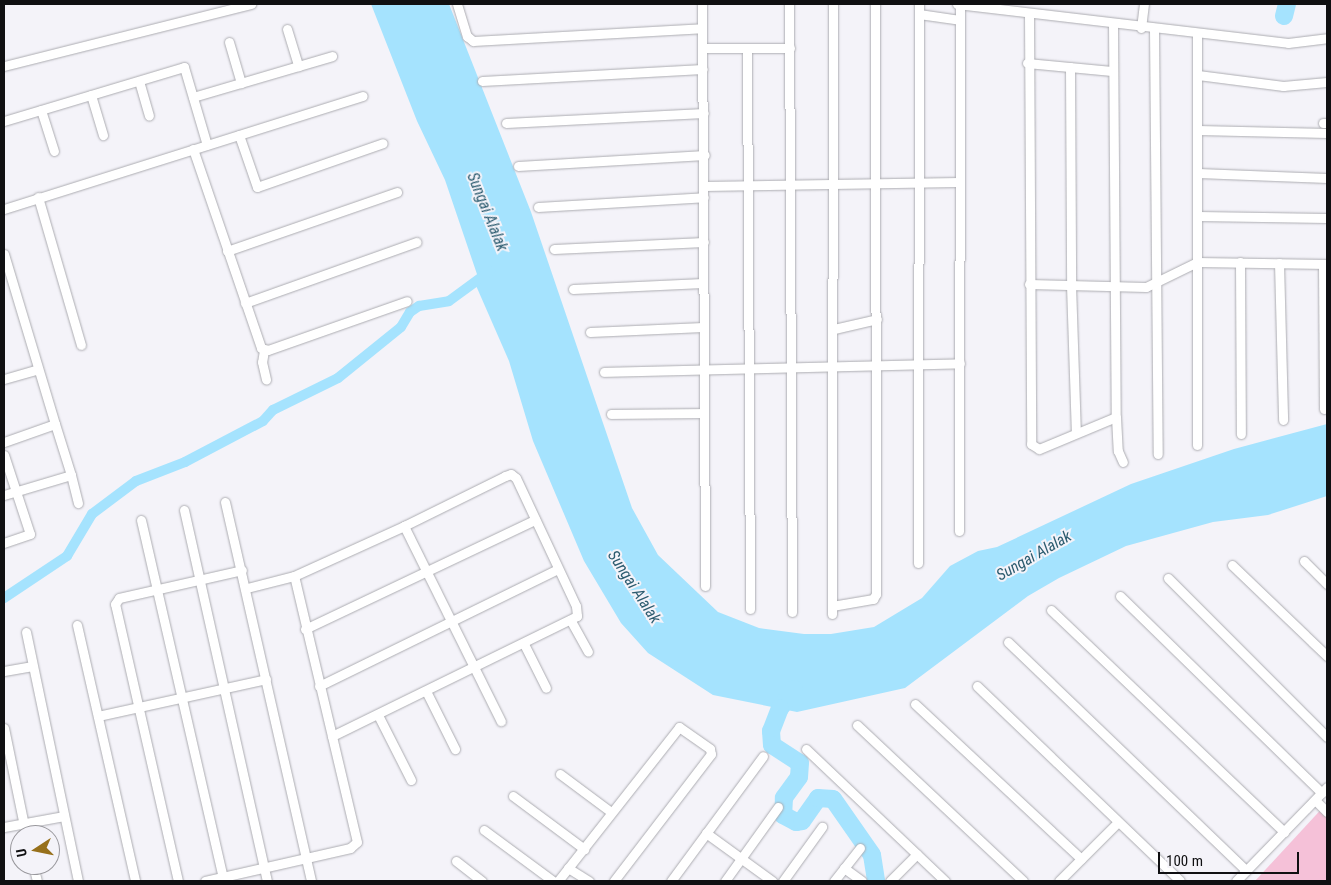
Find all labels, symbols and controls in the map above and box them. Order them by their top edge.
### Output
water label: Sungai Alalak [462,170,512,254]
water label: Sungai Alalak [993,527,1075,585]
water label: Sungai Alalak [603,547,665,627]
north arrow [10,825,60,875]
scale bar [1161,842,1302,874]
text: U [13,847,30,858]
text: 100 m [1166,852,1203,870]

